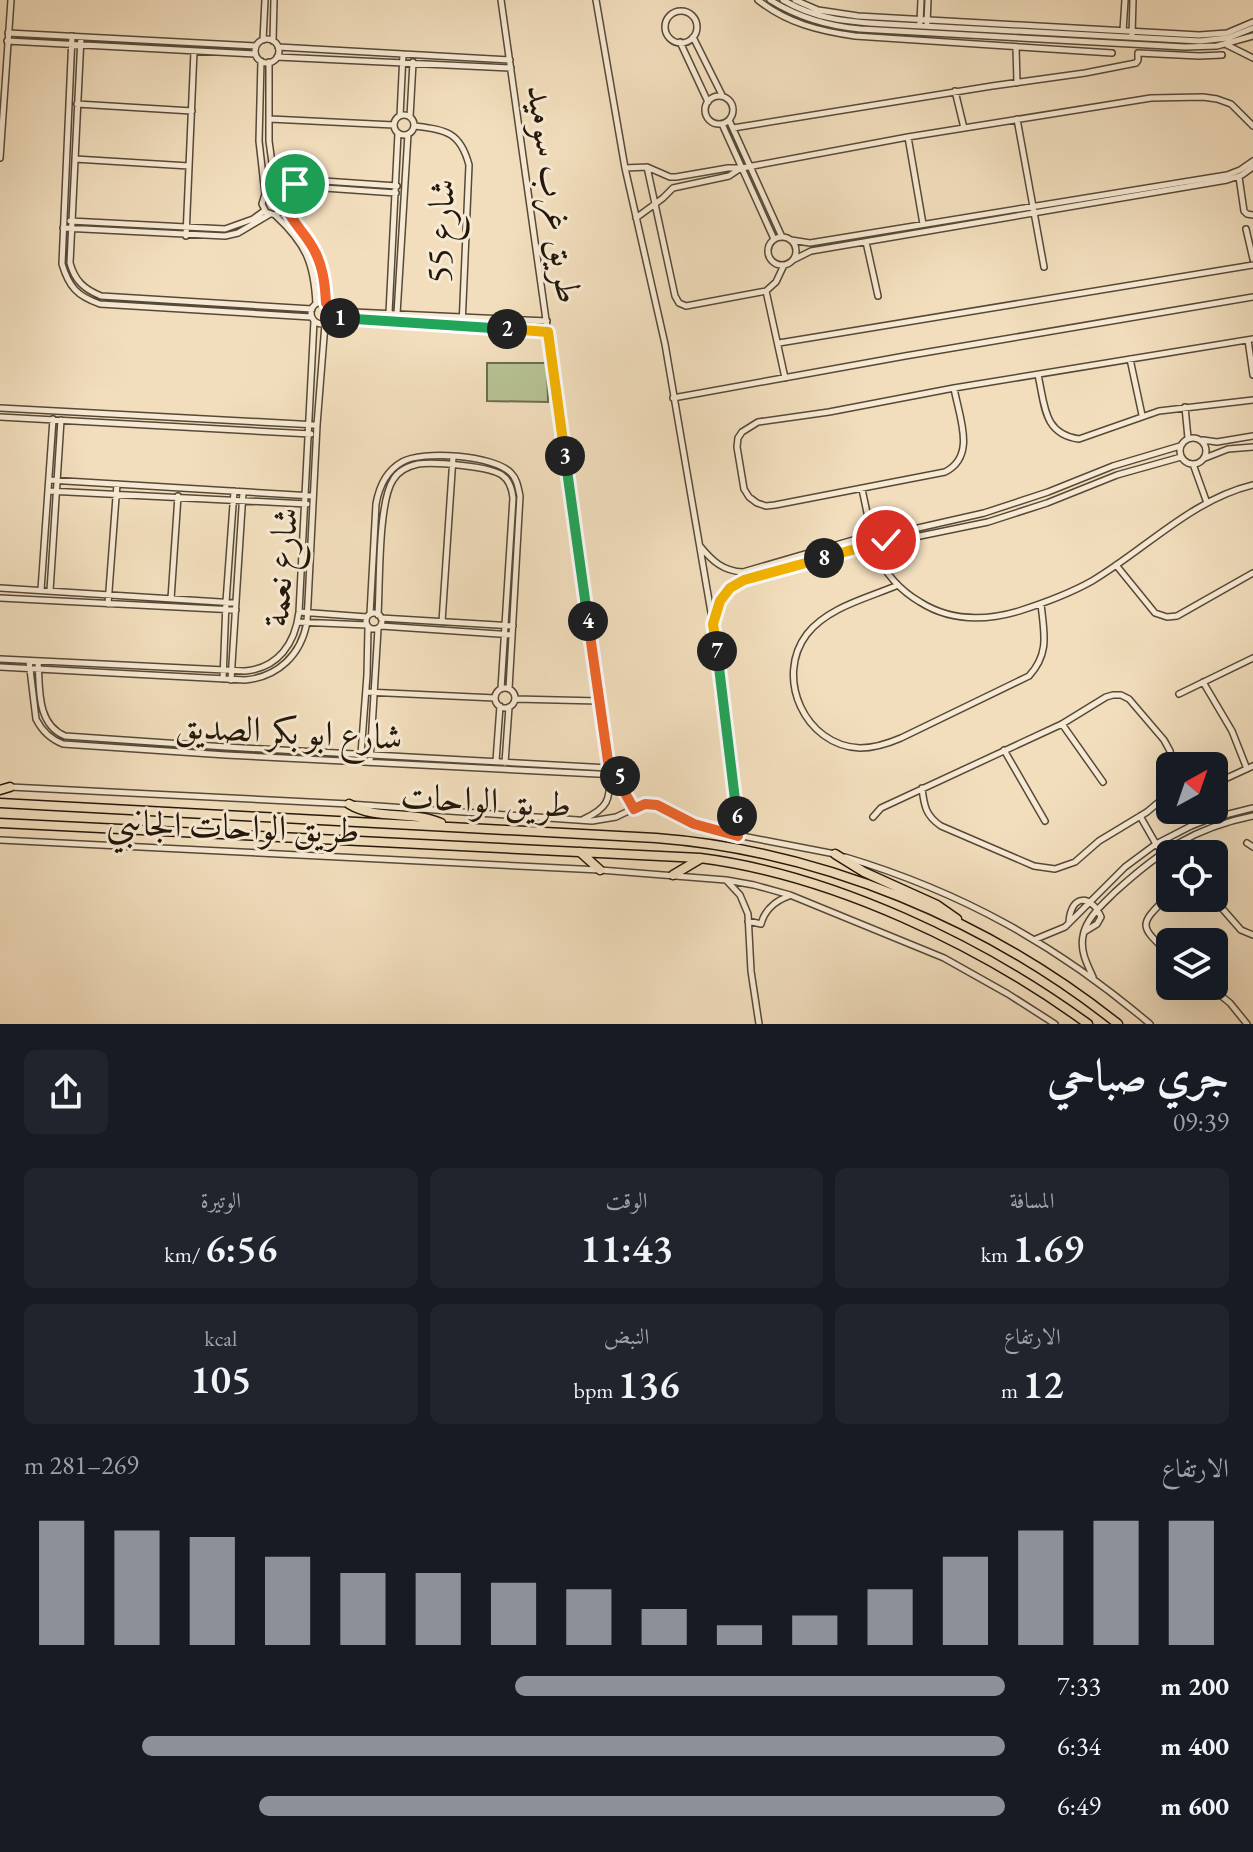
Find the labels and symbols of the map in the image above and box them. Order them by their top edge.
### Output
street label: طريق غرب سوميد [514,82,594,307]
pin [261,150,329,218]
street label: شارع 55 [415,178,472,284]
pin: 1 [320,298,360,338]
pin: 2 [487,309,527,349]
pin: 3 [545,436,585,476]
street label: شارع نعمة [251,505,316,629]
pin [852,506,920,574]
pin: 8 [804,538,844,578]
pin: 4 [568,601,608,641]
pin: 7 [697,631,737,671]
street label: شارع ابو بكر الصديق [174,702,404,767]
north arrow [1156,752,1228,824]
pin: 5 [600,756,640,796]
street label: طريق الواحات [399,772,573,828]
pin: 6 [717,796,757,836]
street label: طريق الواحات الجانبي [105,798,360,863]

